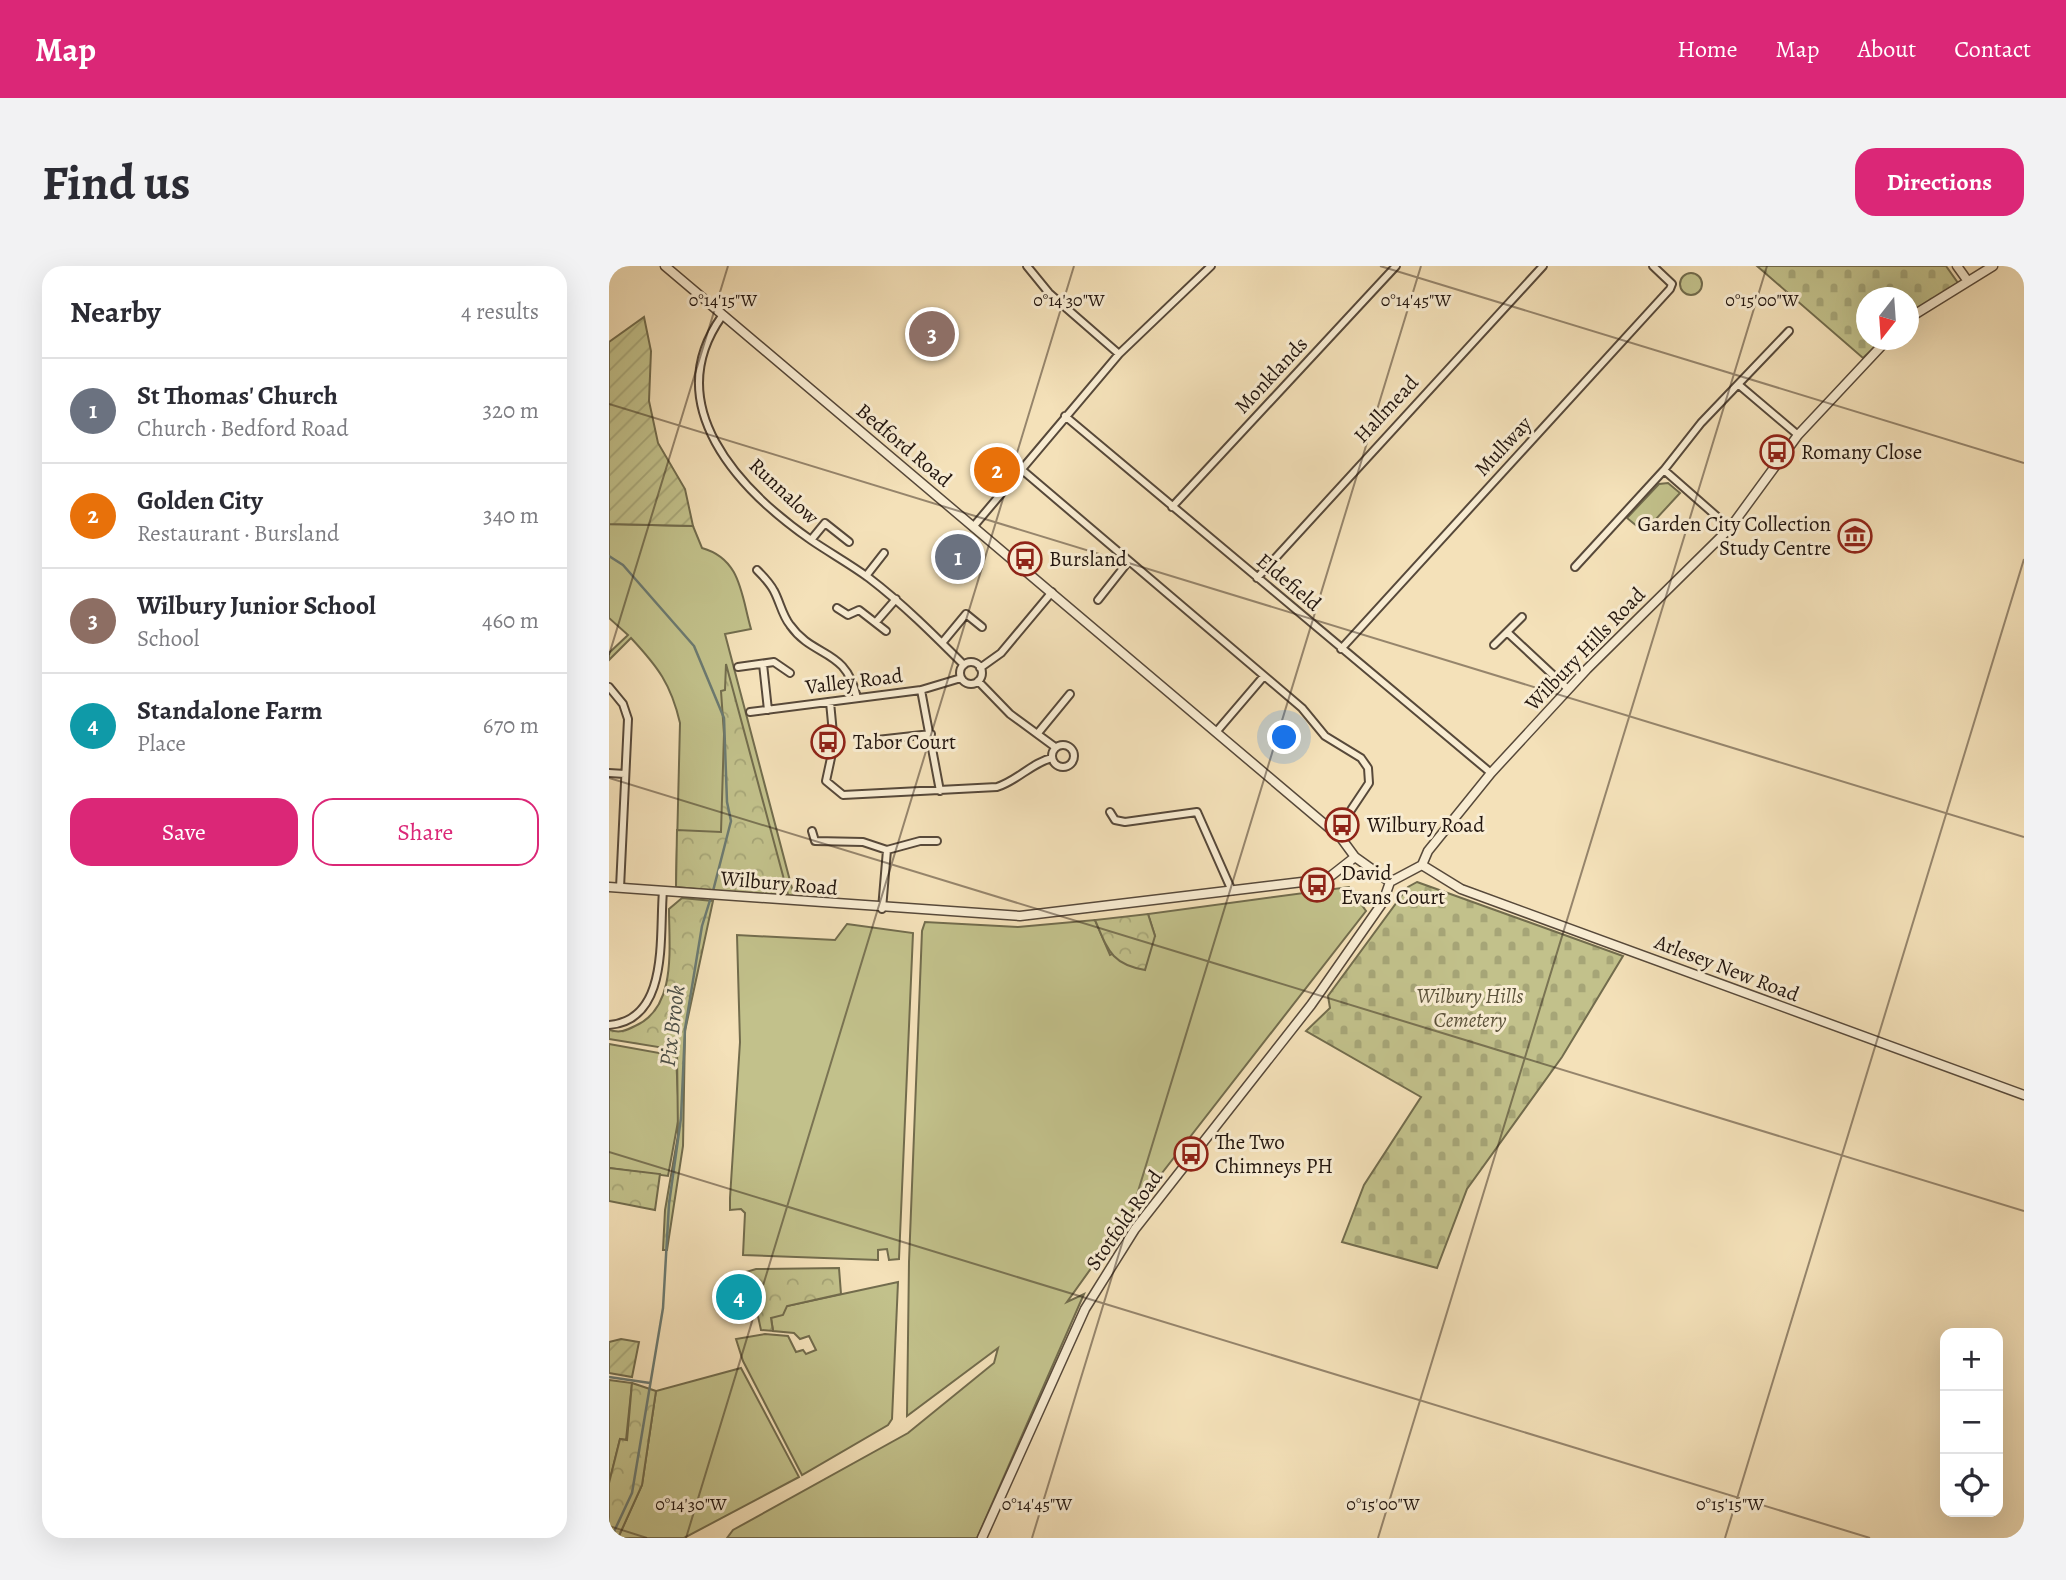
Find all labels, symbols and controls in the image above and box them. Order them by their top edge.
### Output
text: Map [35,27,96,72]
text: Home [1677,33,1738,65]
text: Map [1776,33,1820,65]
text: About [1858,33,1916,65]
text: Contact [1954,33,2031,65]
button: Directions [1855,148,2024,216]
text: Find us [42,149,190,216]
north arrow [1856,287,1919,350]
text: 0°14'15"W [689,288,757,312]
text: 0°14'30"W [1033,288,1105,312]
text: 0°14'45"W [1381,288,1451,312]
text: 0°15'00"W [1725,288,1799,312]
text: Nearby [70,292,161,332]
text: 4 results [461,296,539,327]
pin: 3 [909,308,955,360]
street label: Monklands [1228,330,1314,420]
street label: Hallmead [1347,368,1425,449]
text: St Thomas' Church [137,378,338,413]
text: 1 [89,395,97,426]
text: 320 m [483,395,539,426]
street label: Bedford Road [850,397,958,494]
street label: Mullway [1468,410,1538,482]
text: Church · Bedford Road [137,413,349,444]
bus stop icon: Romany Close [1758,433,1796,471]
place label: Romany Close [1801,438,1922,466]
pin: 2 [974,444,1020,496]
street label: Runnalow [743,451,825,531]
text: Golden City [137,483,263,518]
text: 2 [87,500,99,531]
text: 340 m [483,500,539,531]
place label: Garden City Collection Study Centre [1638,510,1831,562]
museum icon: Garden City Collection Study Centre [1836,517,1874,555]
text: Restaurant · Bursland [137,518,339,549]
pin: 1 [935,531,981,583]
bus stop icon: Bursland [1006,540,1044,578]
place label: Bursland [1049,545,1128,573]
street label: Eldefield [1251,547,1328,618]
street label: Wilbury Hills Road [1518,581,1652,718]
text: Wilbury Junior School [137,588,376,623]
text: 3 [88,605,98,636]
text: 460 m [482,605,539,636]
text: School [137,623,199,654]
street label: Valley Road [803,661,905,701]
text: Standalone Farm [137,693,323,728]
text: 4 [88,710,98,741]
text: 670 m [483,710,539,741]
your location [1267,720,1301,754]
bus stop icon: Tabor Court [809,723,847,761]
text: Place [137,728,186,759]
place label: Tabor Court [853,728,956,756]
button: Save [70,798,298,866]
button: Share [312,798,539,866]
bus stop icon: Wilbury Road [1323,806,1361,844]
place label: Wilbury Road [1366,811,1485,839]
place label: David Evans Court [1341,859,1445,911]
street label: Wilbury Road [718,864,839,902]
bus stop icon: David Evans Court [1298,866,1336,904]
street label: Arlesey New Road [1650,927,1804,1009]
park label: Wilbury Hills Cemetery [1417,982,1523,1034]
water label: Pix Brook [652,983,692,1069]
place label: The Two Chimneys PH [1215,1128,1333,1180]
bus stop icon: The Two Chimneys PH [1172,1135,1210,1173]
street label: Stotfold Road [1079,1164,1169,1276]
pin: 4 [716,1271,762,1323]
map controls [1940,1328,2003,1517]
button: + [1940,1328,2003,1391]
button: − [1940,1391,2003,1454]
button: locate [1940,1454,2003,1517]
text: 0°14'30"W [655,1492,727,1516]
text: 0°14'45"W [1002,1492,1072,1516]
text: 0°15'00"W [1346,1492,1420,1516]
text: 0°15'15"W [1696,1492,1764,1516]

